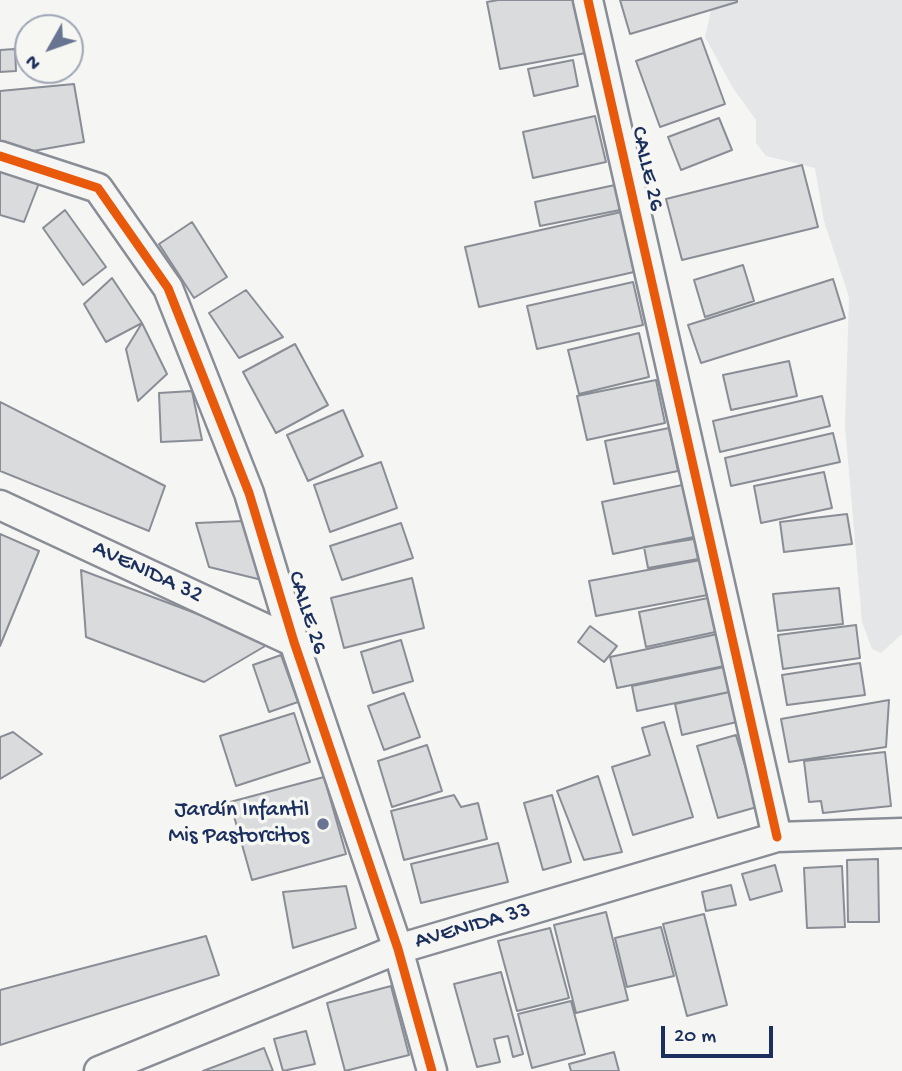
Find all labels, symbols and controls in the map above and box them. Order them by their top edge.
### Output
north arrow [14,14,84,84]
text: N [21,49,47,74]
street label: CALLE 26 [623,124,669,214]
street label: AVENIDA 32 [87,535,207,611]
street label: CALLE 26 [280,568,332,658]
place label: Jardín Infantil Mis Pastorcitos [168,797,309,851]
marker: Jardín Infantil Mis Pastorcitos [315,816,331,832]
street label: AVENIDA 33 [412,897,534,957]
scale bar [664,1012,776,1056]
text: 20 m [674,1025,716,1050]

